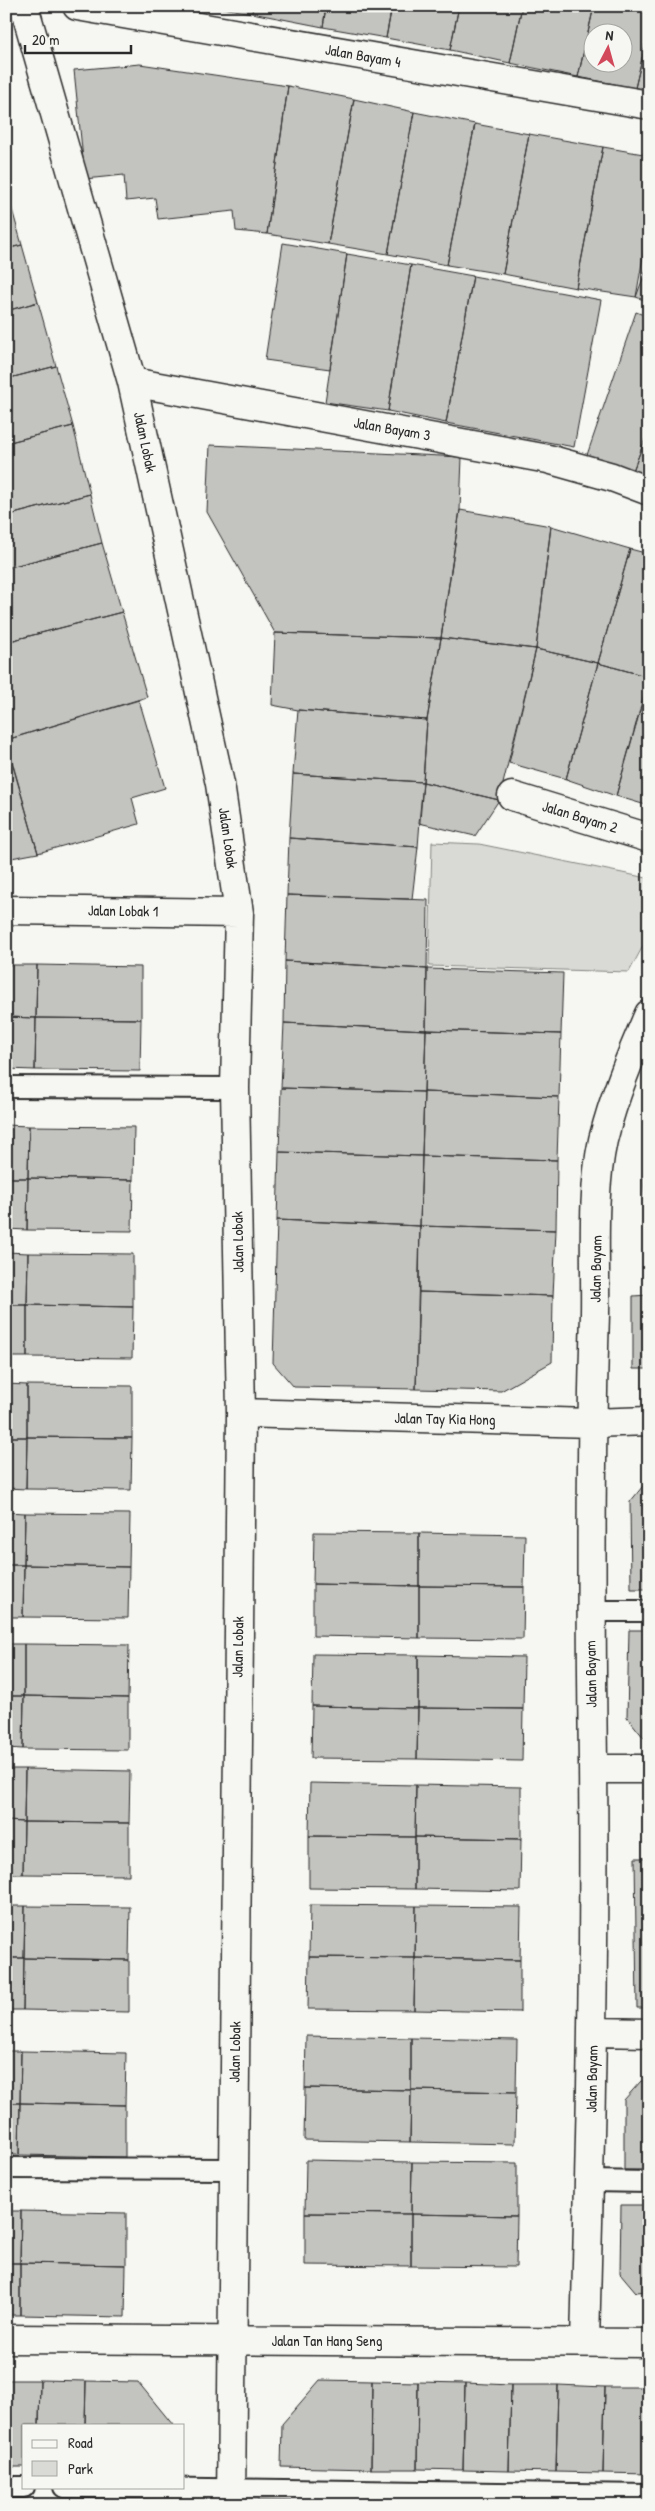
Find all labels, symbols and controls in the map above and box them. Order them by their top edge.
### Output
scale bar [25,22,131,54]
north arrow [582,22,632,72]
text: N [605,25,615,44]
text: 20 m [32,29,59,50]
street label: Jalan Bayam 4 [324,39,403,73]
street label: Jalan Lobak [129,410,162,474]
street label: Jalan Bayam 3 [352,411,432,446]
street label: Jalan Bayam 2 [540,795,620,838]
street label: Jalan Lobak [214,806,243,870]
street label: Jalan Lobak 1 [88,899,158,922]
street label: Jalan Lobak [226,1211,249,1273]
street label: Jalan Bayam [584,1235,607,1303]
street label: Jalan Tay Kia Hong [394,1407,496,1430]
street label: Jalan Lobak [226,1616,249,1678]
street label: Jalan Bayam [579,1640,602,1708]
street label: Jalan Lobak [223,2021,246,2083]
street label: Jalan Bayam [580,2045,603,2113]
street label: Jalan Tan Hang Seng [272,2330,383,2351]
legend [22,2424,185,2488]
text: Road [68,2432,93,2453]
text: Park [68,2458,93,2479]

